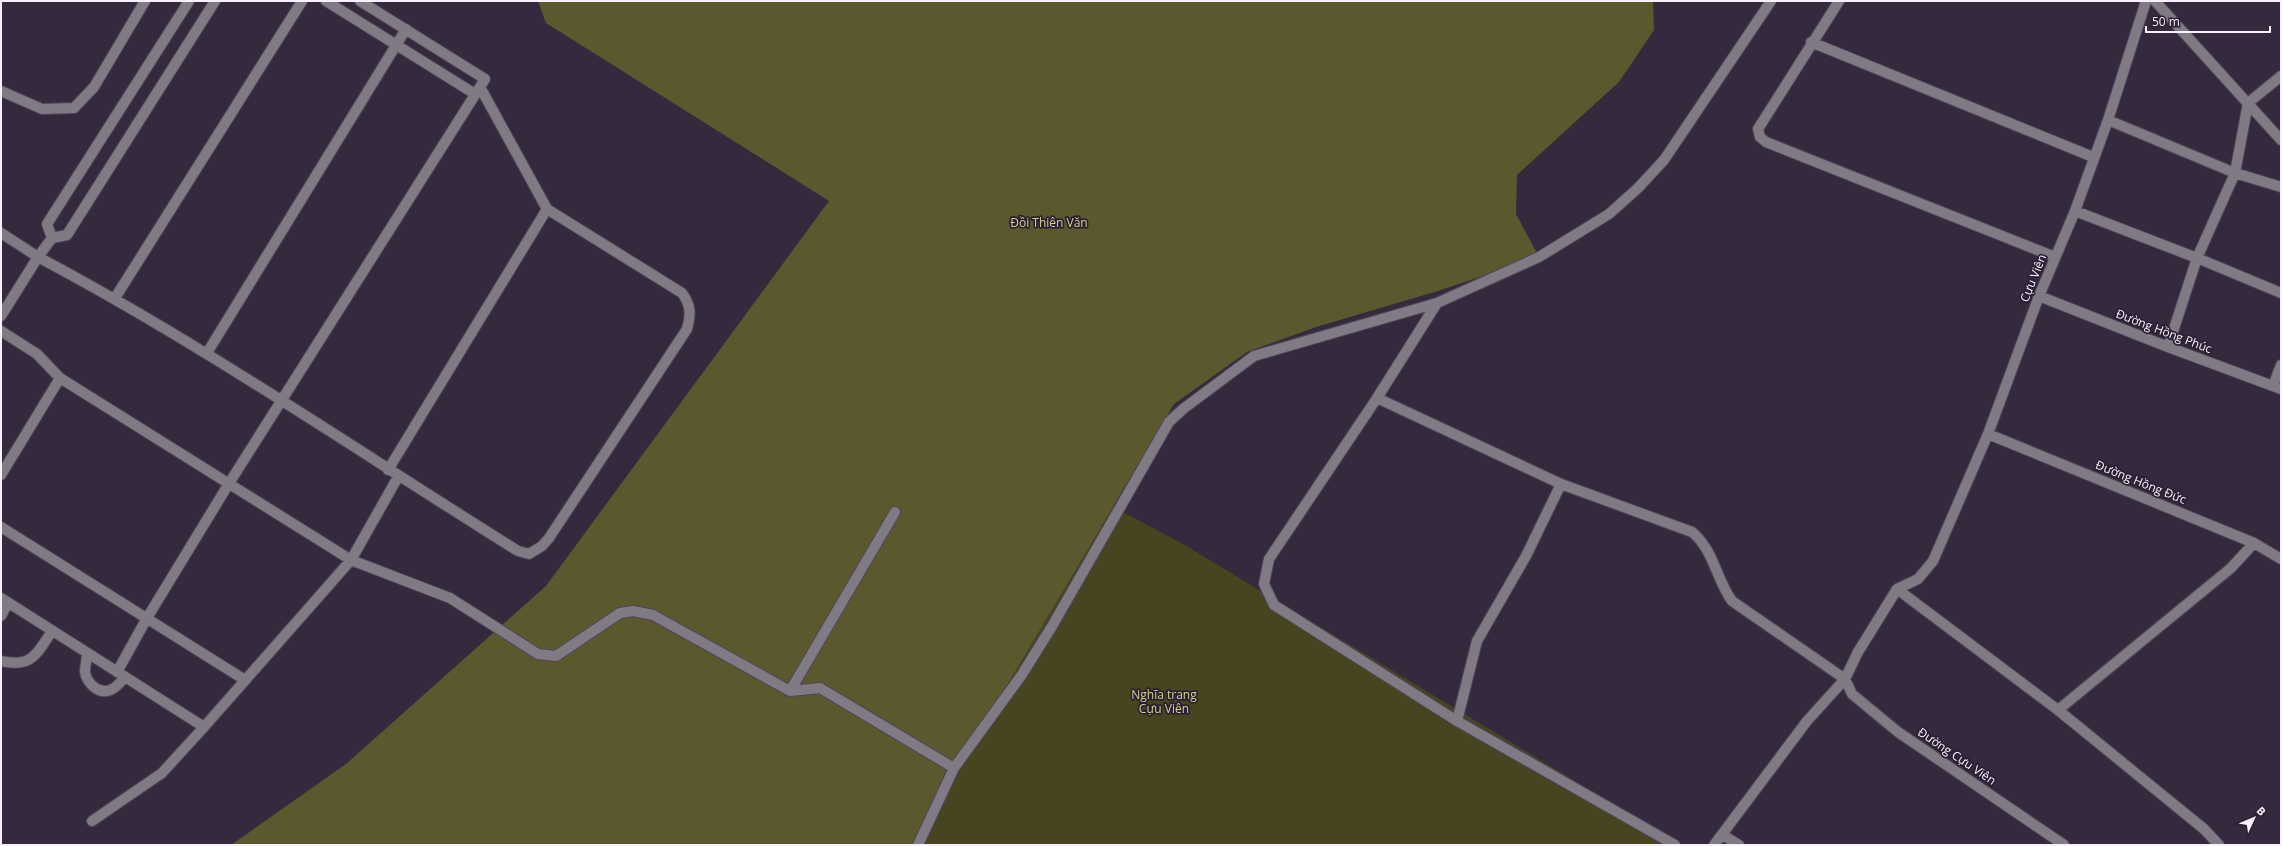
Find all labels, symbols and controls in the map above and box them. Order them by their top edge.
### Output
scale bar [2146,8,2270,34]
text: 50 m [2152,13,2180,30]
park label: Đồi Thiên Văn [1010,214,1088,231]
street label: Cựu Viên [2016,252,2050,304]
street label: Đường Hồng Phúc [2113,305,2215,357]
street label: Đường Hồng Đức [2093,456,2189,508]
park label: Nghĩa trang Cựu Viên [1131,686,1197,717]
street label: Đường Cựu Viên [1914,723,2000,789]
north arrow [2234,798,2274,838]
text: B [2254,803,2270,819]

